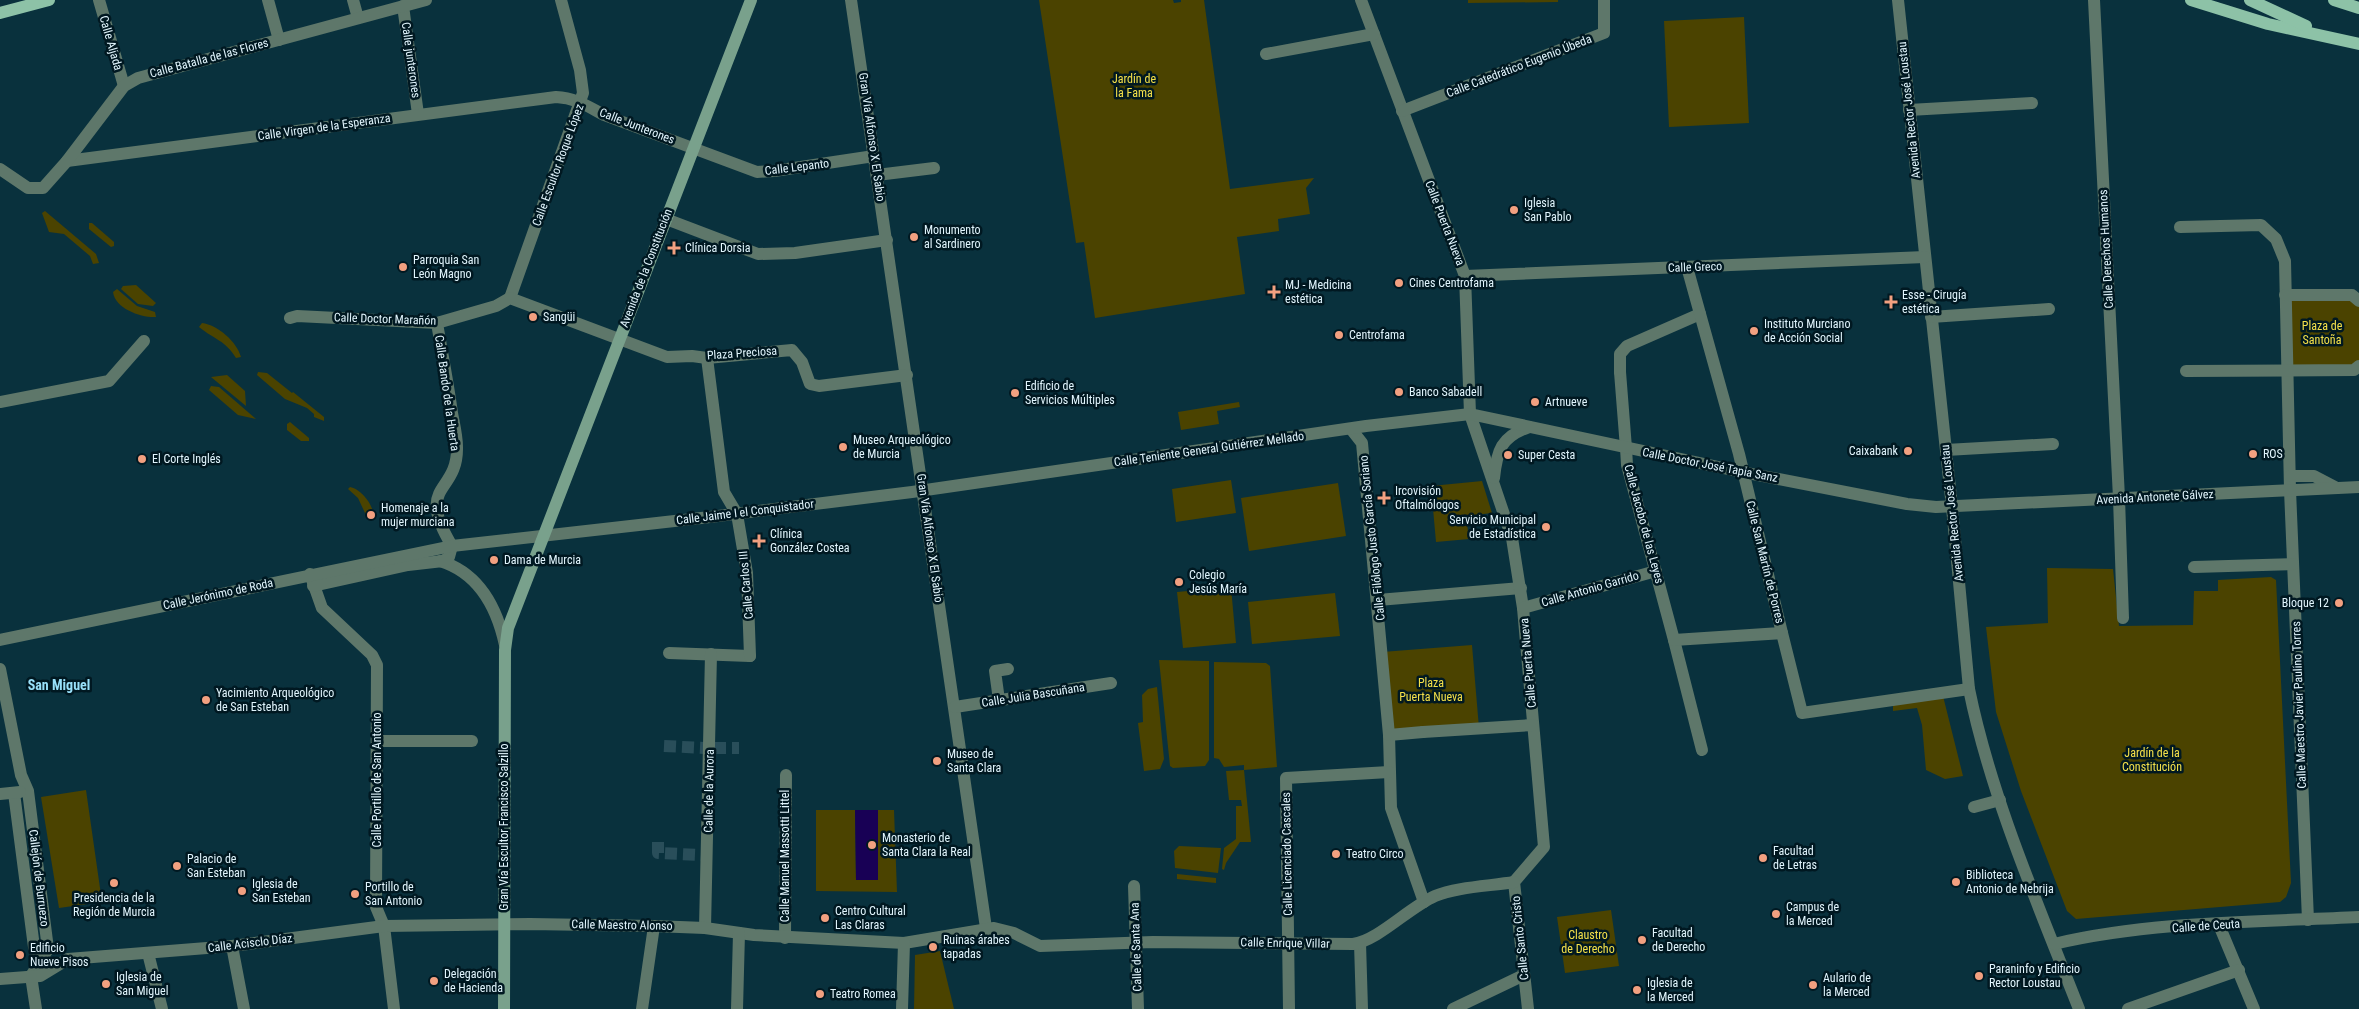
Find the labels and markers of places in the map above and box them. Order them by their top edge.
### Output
place label: Iglesia San Pablo [1524,196,1572,224]
marker: Iglesia San Pablo [1508,204,1520,216]
place label: Monumento al Sardinero [924,223,981,251]
marker: Monumento al Sardinero [908,231,920,243]
marker: Clínica Dorsia [667,241,681,255]
place label: Clínica Dorsia [685,241,751,255]
place label: Parroquia San León Magno [413,253,480,281]
marker: Parroquia San León Magno [397,261,409,273]
place label: Cines Centrofama [1409,276,1494,290]
marker: Cines Centrofama [1393,277,1405,289]
place label: MJ - Medicina estética [1285,278,1352,306]
marker: MJ - Medicina estética [1267,285,1281,299]
place label: Esse - Cirugía estética [1902,288,1967,316]
marker: Esse - Cirugía estética [1884,295,1898,309]
place label: Sangüi [543,310,575,324]
marker: Sangüi [527,311,539,323]
place label: Instituto Murciano de Acción Social [1764,317,1850,345]
marker: Instituto Murciano de Acción Social [1748,325,1760,337]
place label: Centrofama [1349,328,1405,342]
marker: Centrofama [1333,329,1345,341]
place label: Edificio de Servicios Múltiples [1025,379,1115,407]
place label: Banco Sabadell [1409,385,1482,399]
marker: Banco Sabadell [1393,386,1405,398]
marker: Edificio de Servicios Múltiples [1009,387,1021,399]
place label: Artnueve [1545,395,1588,409]
marker: Artnueve [1529,396,1541,408]
place label: Museo Arqueológico de Murcia [853,433,951,461]
marker: Museo Arqueológico de Murcia [837,441,849,453]
place label: Caixabank [1849,444,1899,458]
marker: Caixabank [1902,445,1914,457]
place label: ROS [2263,447,2283,461]
place label: Super Cesta [1518,448,1575,462]
marker: ROS [2247,448,2259,460]
marker: Super Cesta [1502,449,1514,461]
place label: El Corte Inglés [152,452,221,466]
marker: El Corte Inglés [136,453,148,465]
place label: Ircovisión Oftalmólogos [1395,484,1459,512]
marker: Ircovisión Oftalmólogos [1377,491,1391,505]
place label: Homenaje a la mujer murciana [381,501,455,529]
marker: Homenaje a la mujer murciana [365,509,377,521]
place label: Servicio Municipal de Estadística [1449,513,1536,541]
marker: Servicio Municipal de Estadística [1540,521,1552,533]
place label: Clínica González Costea [770,527,850,555]
marker: Clínica González Costea [752,534,766,548]
place label: Dama de Murcia [504,553,581,567]
marker: Dama de Murcia [488,554,500,566]
place label: Colegio Jesús María [1189,568,1247,596]
marker: Colegio Jesús María [1173,576,1185,588]
place label: Bloque 12 [2282,596,2329,610]
marker: Bloque 12 [2333,597,2345,609]
place label: Yacimiento Arqueológico de San Esteban [216,686,334,714]
marker: Yacimiento Arqueológico de San Esteban [200,694,212,706]
place label: Museo de Santa Clara [947,747,1002,775]
marker: Museo de Santa Clara [931,755,943,767]
place label: Monasterio de Santa Clara la Real [882,831,971,859]
marker: Monasterio de Santa Clara la Real [866,839,878,851]
place label: Facultad de Letras [1773,844,1817,872]
place label: Teatro Circo [1346,847,1404,861]
marker: Teatro Circo [1330,848,1342,860]
place label: Palacio de San Esteban [187,852,246,880]
marker: Facultad de Letras [1757,852,1769,864]
marker: Palacio de San Esteban [171,860,183,872]
place label: Biblioteca Antonio de Nebrija [1966,868,2054,896]
marker: Biblioteca Antonio de Nebrija [1950,876,1962,888]
marker: Presidencia de la Región de Murcia [108,877,120,889]
place label: Iglesia de San Esteban [252,877,311,905]
place label: Portillo de San Antonio [365,880,422,908]
marker: Iglesia de San Esteban [236,885,248,897]
marker: Portillo de San Antonio [349,888,361,900]
place label: Presidencia de la Región de Murcia [73,891,155,919]
place label: Campus de la Merced [1786,900,1839,928]
place label: Centro Cultural Las Claras [835,904,906,932]
marker: Campus de la Merced [1770,908,1782,920]
marker: Centro Cultural Las Claras [819,912,831,924]
place label: Facultad de Derecho [1652,926,1705,954]
place label: Ruinas árabes tapadas [943,933,1010,961]
marker: Facultad de Derecho [1636,934,1648,946]
place label: Edificio Nueve Pisos [30,941,89,969]
marker: Ruinas árabes tapadas [927,941,939,953]
marker: Edificio Nueve Pisos [14,949,26,961]
place label: Paraninfo y Edificio Rector Loustau [1989,962,2080,990]
place label: Delegación de Hacienda [444,967,503,995]
place label: Iglesia de San Miguel [116,970,168,998]
marker: Paraninfo y Edificio Rector Loustau [1973,970,1985,982]
place label: Aulario de la Merced [1823,971,1871,999]
marker: Delegación de Hacienda [428,975,440,987]
place label: Iglesia de la Merced [1647,976,1694,1004]
marker: Iglesia de San Miguel [100,978,112,990]
marker: Aulario de la Merced [1807,979,1819,991]
marker: Iglesia de la Merced [1631,984,1643,996]
place label: Teatro Romea [830,987,896,1001]
marker: Teatro Romea [814,988,826,1000]

